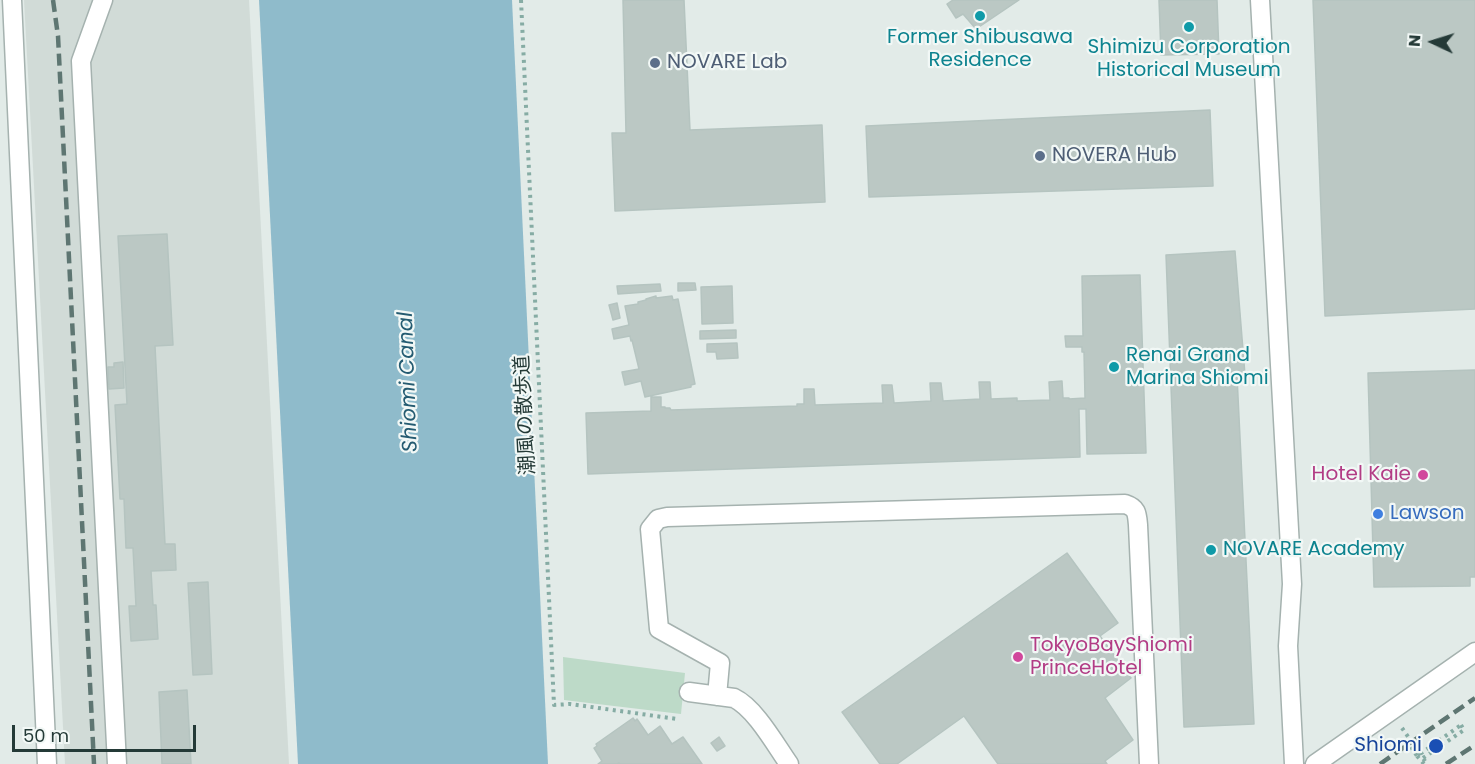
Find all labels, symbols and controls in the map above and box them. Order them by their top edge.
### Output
marker: Former Shibusawa Residence [973,9,987,23]
north arrow [1403,12,1463,72]
marker: Shimizu Corporation Historical Museum [1182,20,1196,34]
place label: Former Shibusawa Residence [887,26,1073,73]
text: N [1403,34,1426,48]
place label: Shimizu Corporation Historical Museum [1087,36,1291,83]
place label: NOVARE Lab [667,51,787,75]
marker: NOVARE Lab [648,56,662,70]
place label: NOVERA Hub [1052,144,1177,168]
marker: NOVERA Hub [1033,149,1047,163]
water label: Shiomi Canal [394,311,424,453]
place label: Renai Grand Marina Shiomi [1126,344,1269,391]
street label: 潮風の散歩道 [511,354,541,476]
marker: Renai Grand Marina Shiomi [1107,360,1121,374]
place label: Hotel Kaie [1312,463,1411,487]
marker: Hotel Kaie [1416,468,1430,482]
place label: Lawson [1390,502,1465,526]
marker: Lawson [1371,507,1385,521]
place label: NOVARE Academy [1223,538,1404,562]
marker: NOVARE Academy [1204,543,1218,557]
place label: TokyoBayShiomi PrinceHotel [1030,634,1193,681]
marker: TokyoBayShiomi PrinceHotel [1011,650,1025,664]
scale bar [15,713,200,751]
text: 50 m [23,723,69,748]
place label: Shiomi [1354,734,1422,758]
marker: Shiomi [1427,737,1445,755]

